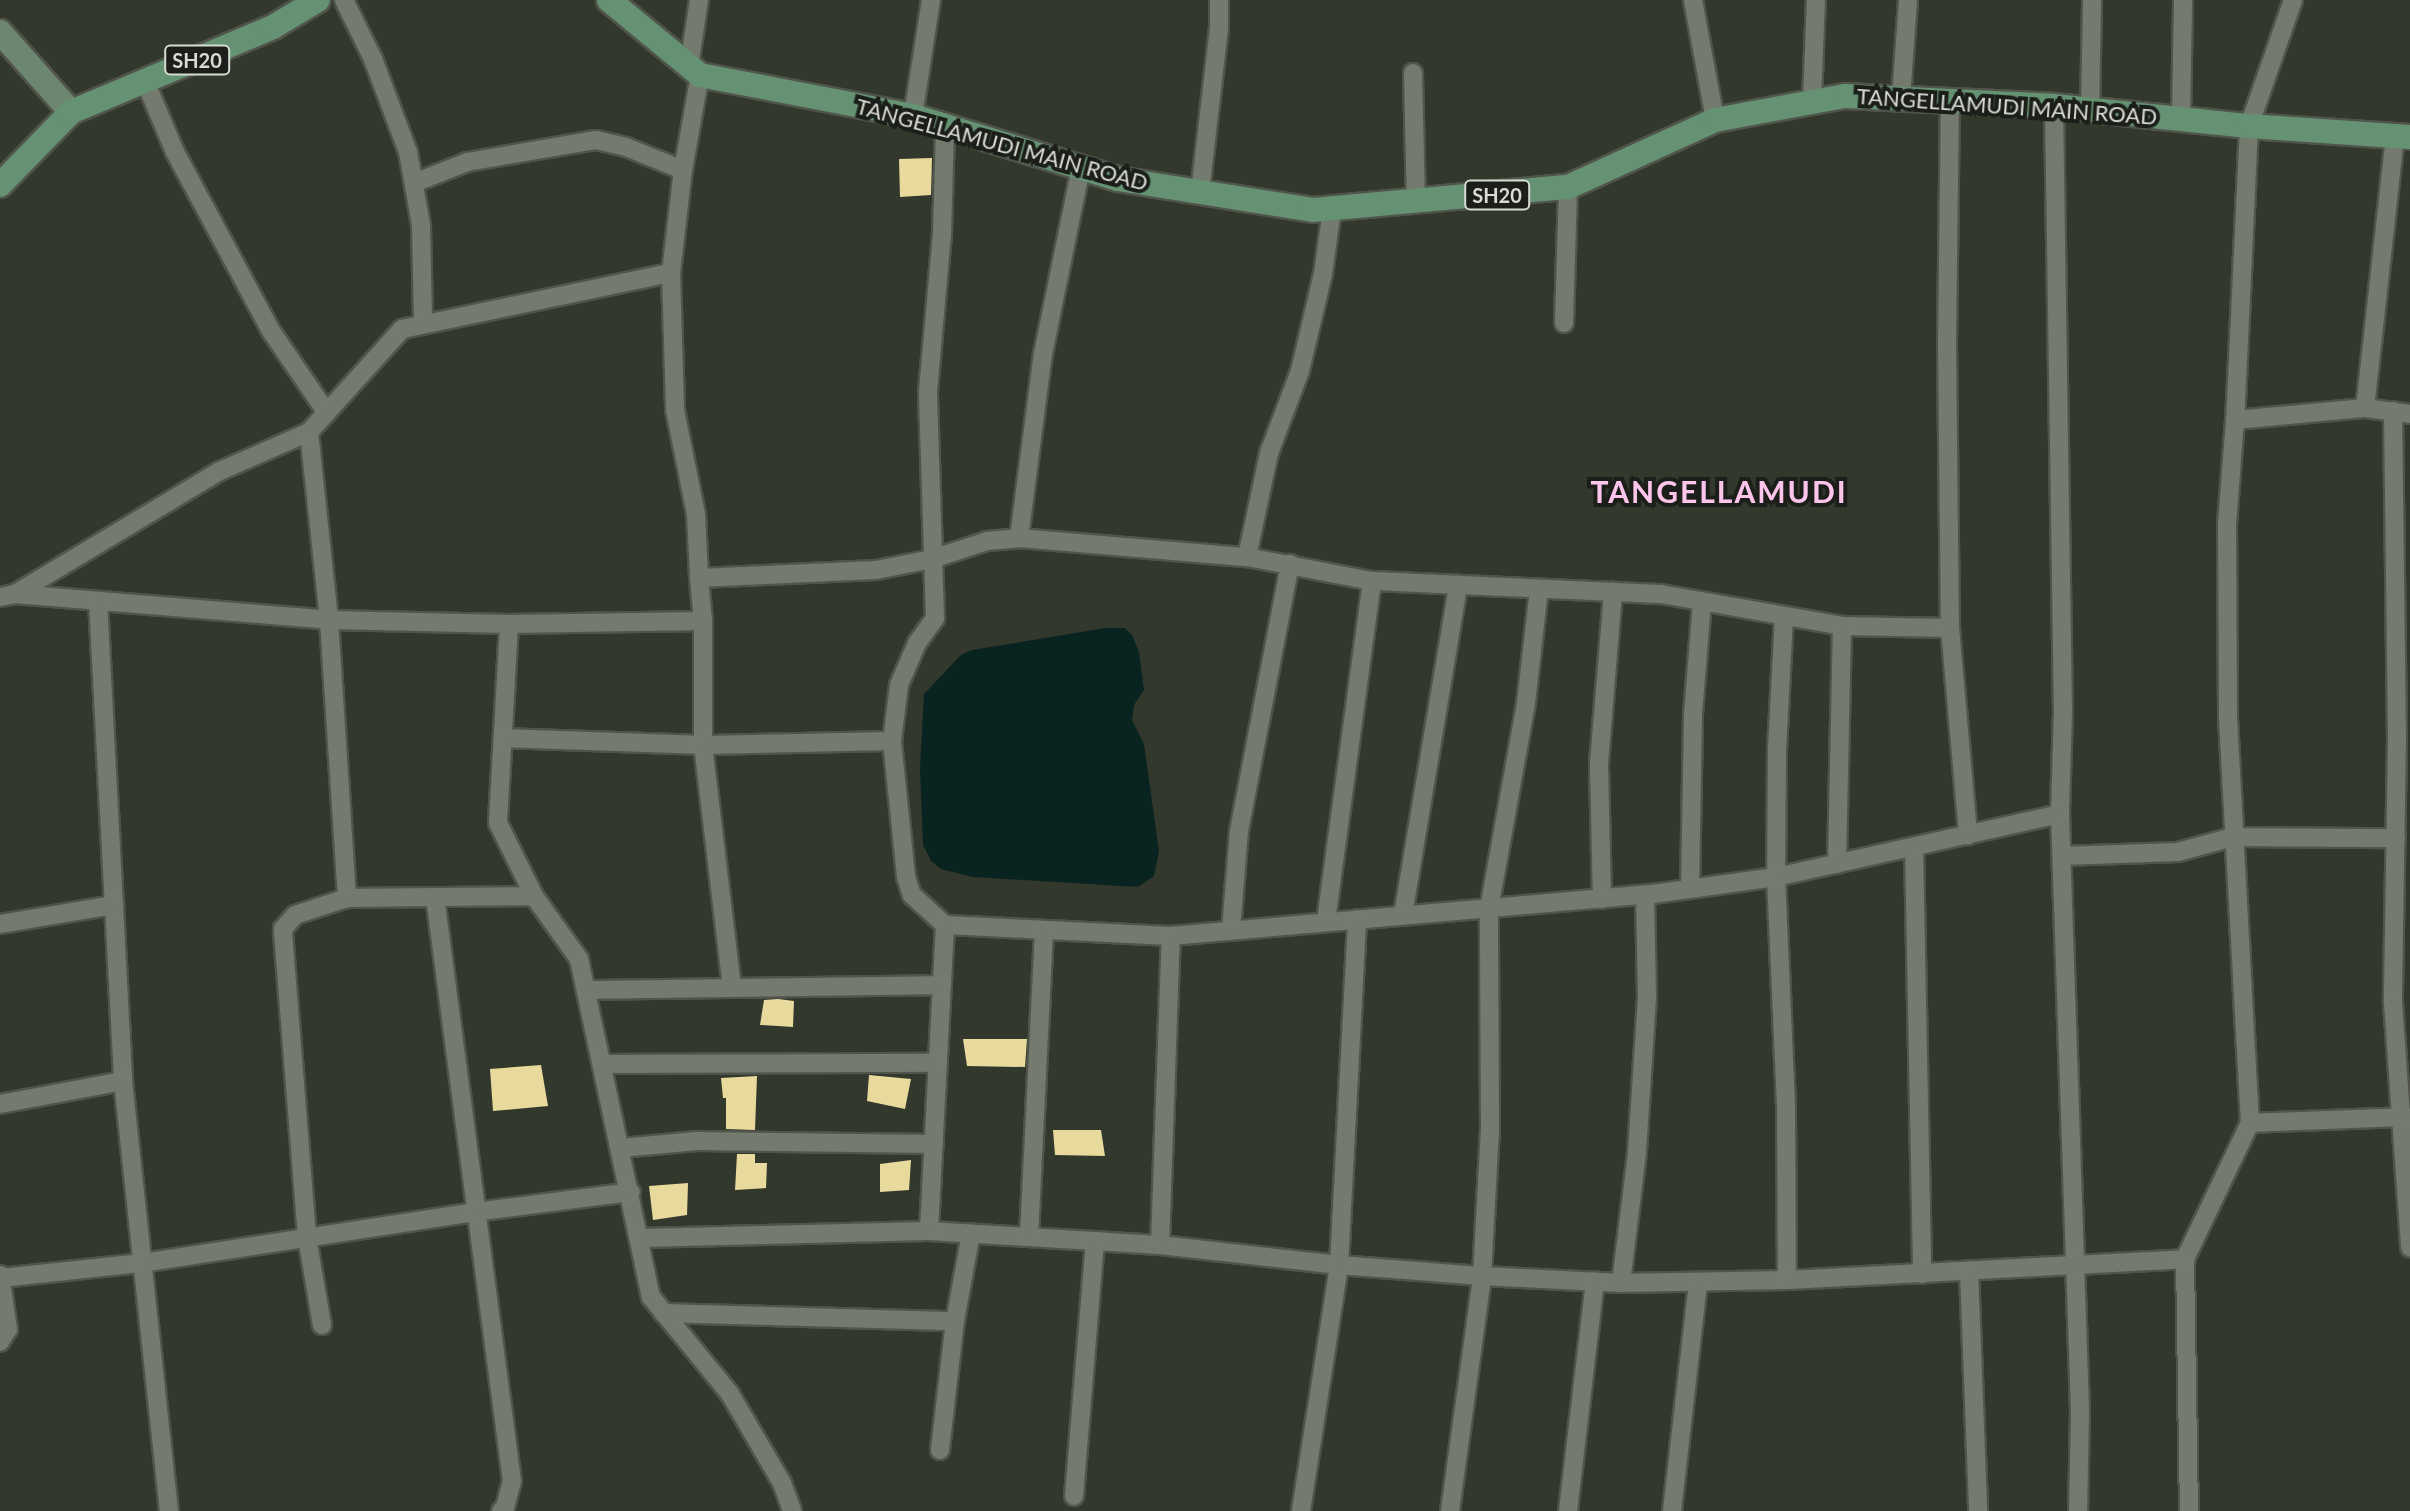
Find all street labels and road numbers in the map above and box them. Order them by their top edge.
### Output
road number: SH20 [163,44,231,76]
street label: TANGELLAMUDI MAIN ROAD [1856,82,2158,130]
street label: TANGELLAMUDI MAIN ROAD [853,92,1151,196]
road number: SH20 [1463,179,1531,211]

